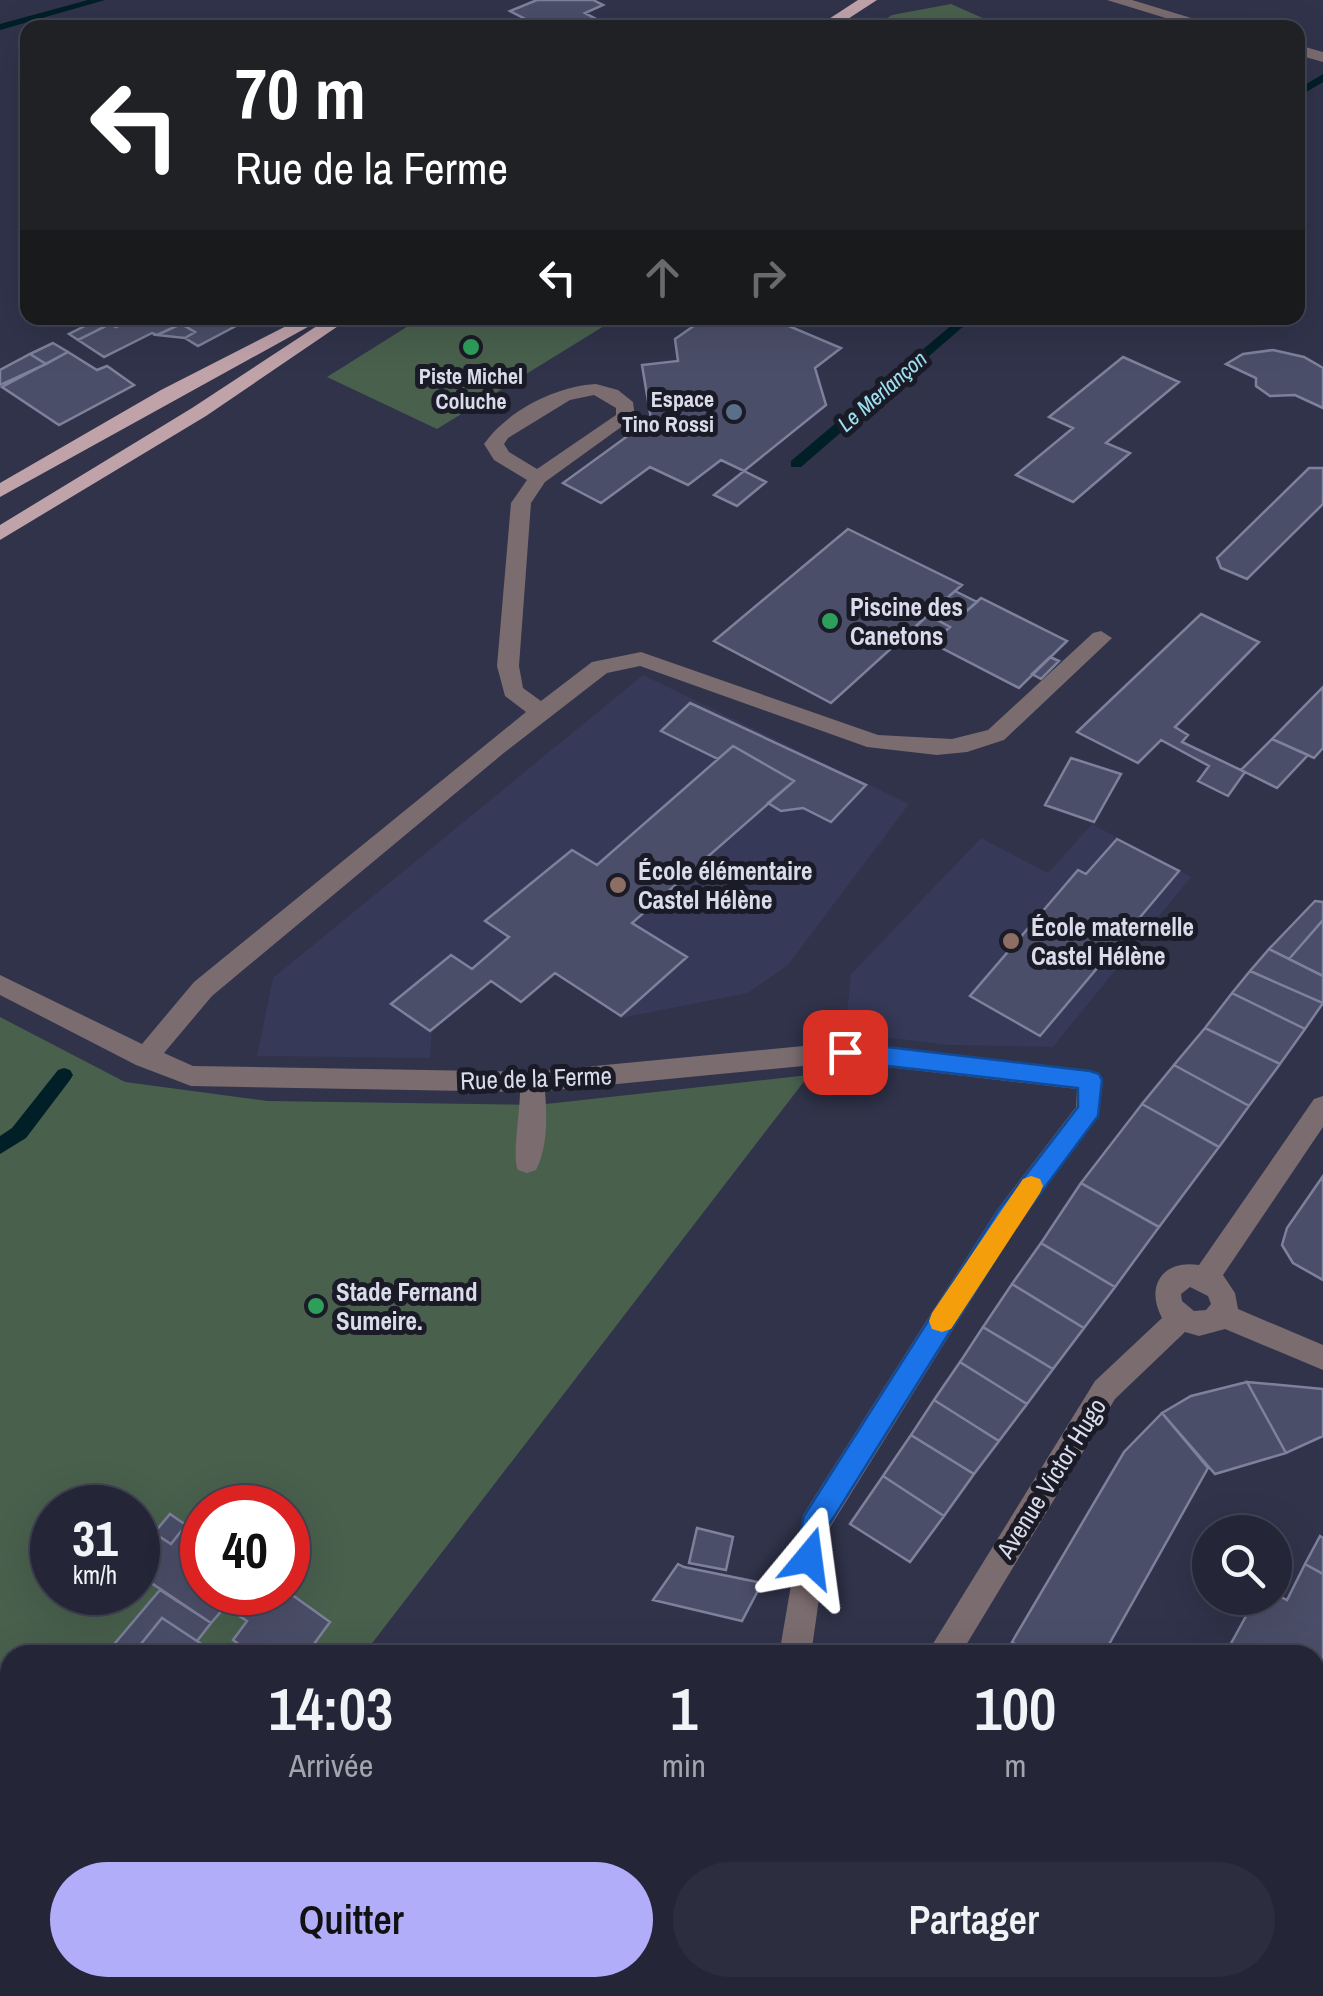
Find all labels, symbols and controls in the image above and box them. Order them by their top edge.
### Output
text: 70 m [235,47,366,141]
icon: left [70,60,200,190]
text: Rue de la Ferme [235,137,508,198]
icon: left [530,250,585,305]
icon: ahead [635,250,690,305]
icon: right [740,250,795,305]
marker: Piste Michel Coluche [460,336,482,358]
water label: Le Merlançon [831,344,933,438]
place label: Piste Michel Coluche [419,361,523,416]
place label: Espace Tino Rossi [622,384,714,439]
marker: Espace Tino Rossi [723,401,745,423]
place label: Piscine des Canetons [850,590,963,653]
marker: Piscine des Canetons [819,610,841,632]
place label: École élémentaire Castel Hélène [638,854,812,917]
marker: École élémentaire Castel Hélène [607,874,629,896]
place label: École maternelle Castel Hélène [1031,910,1194,973]
marker: École maternelle Castel Hélène [1000,930,1022,952]
pin [803,1010,888,1095]
icon: arrive [818,1025,873,1080]
street label: Rue de la Ferme [460,1058,612,1098]
place label: Stade Fernand Sumeire. [336,1275,477,1338]
marker: Stade Fernand Sumeire. [305,1295,327,1317]
street label: Avenue Victor Hugo [988,1391,1114,1565]
speed limit sign: 40 [180,1485,310,1615]
text: 31 [72,1504,118,1572]
position arrow [757,1506,861,1610]
map controls [1192,1515,1292,1615]
button: search [1192,1515,1292,1615]
text: km/h [73,1558,117,1592]
text: 14:03 [269,1668,393,1749]
text: 1 [670,1668,698,1749]
text: 100 [974,1668,1056,1749]
text: Arrivée [289,1744,373,1787]
text: min [662,1744,706,1787]
text: m [1004,1744,1026,1787]
button: Quitter [50,1862,653,1977]
button: Partager [673,1862,1275,1977]

